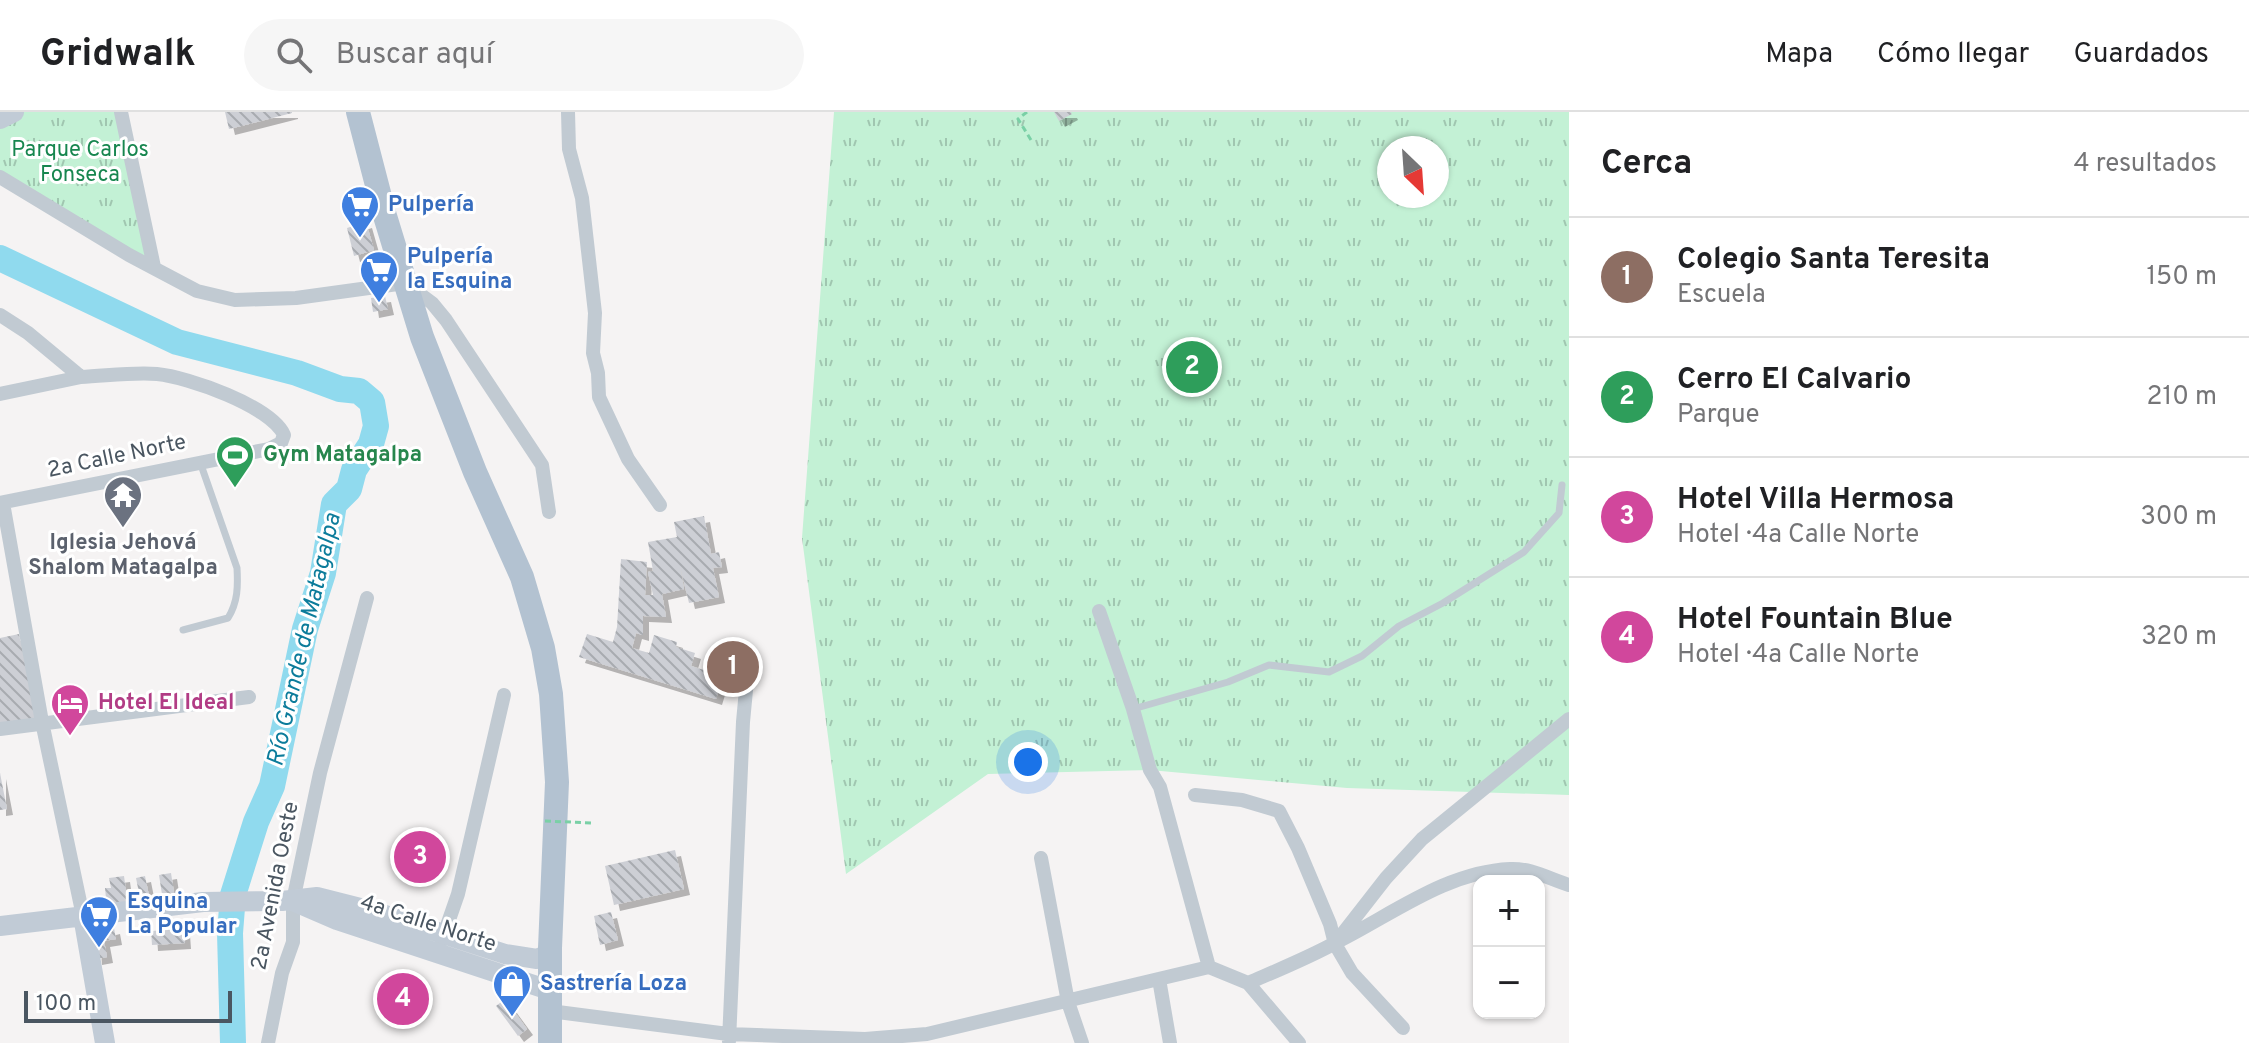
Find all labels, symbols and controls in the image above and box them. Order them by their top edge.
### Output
search box [244,19,804,91]
text: Gridwalk [40,31,196,80]
icon: search [272,33,316,77]
text: Buscar aquí [336,37,493,74]
text: Mapa [1765,37,1833,73]
text: Cómo llegar [1877,37,2029,73]
text: Guardados [2073,37,2209,73]
north arrow [1377,136,1449,208]
park label: Parque Carlos Fonseca [11,137,149,189]
text: Cerca [1601,143,1692,186]
text: 4 resultados [2073,148,2217,181]
supermarket icon: Pulpería [339,184,381,239]
place label: Pulpería [388,192,474,219]
text: Colegio Santa Teresita [1677,242,1990,279]
place label: Pulpería la Esquina [407,244,512,296]
supermarket icon: Pulpería la Esquina [358,249,400,304]
text: 1 [1622,261,1632,294]
text: 150 m [2146,261,2217,294]
text: Escuela [1677,279,1766,312]
pin: 2 [1166,337,1218,397]
text: Cerro El Calvario [1677,362,1911,399]
text: 2 [1619,381,1635,414]
text: 210 m [2147,381,2217,414]
text: Parque [1677,399,1759,432]
street label: 2a Calle Norte [45,429,189,485]
sports icon: Gym Matagalpa [214,434,256,489]
place label: Gym Matagalpa [263,442,422,469]
temple icon: Iglesia Jehová Shalom Matagalpa [102,474,144,529]
text: Hotel Villa Hermosa [1677,482,1954,519]
text: 3 [1619,501,1635,534]
text: 300 m [2140,501,2217,534]
water label: Río Grande de Matagalpa [261,510,349,769]
text: Hotel · 4a Calle Norte [1677,519,1919,552]
place label: Iglesia Jehová Shalom Matagalpa [28,530,218,582]
text: Hotel Fountain Blue [1677,602,1953,639]
text: 4 [1619,621,1635,654]
text: 320 m [2141,621,2217,654]
pin: 1 [707,637,759,697]
text: Hotel · 4a Calle Norte [1677,639,1919,672]
hotel icon: Hotel El Ideal [49,682,91,737]
place label: Hotel El Ideal [98,690,234,717]
your location [1008,742,1048,782]
street label: 2a Avenida Oeste [246,800,306,972]
pin: 3 [394,827,446,887]
map controls [1473,875,1545,1019]
button: + [1473,875,1545,947]
place label: Esquina La Popular [127,889,237,941]
street label: 4a Calle Norte [357,889,499,959]
supermarket icon: Esquina La Popular [78,894,120,949]
button: − [1473,947,1545,1019]
shop icon: Sastrería Loza [491,963,533,1018]
pin: 4 [377,969,429,1029]
place label: Sastrería Loza [540,971,687,998]
scale bar [24,987,232,1023]
text: 100 m [36,991,96,1018]

